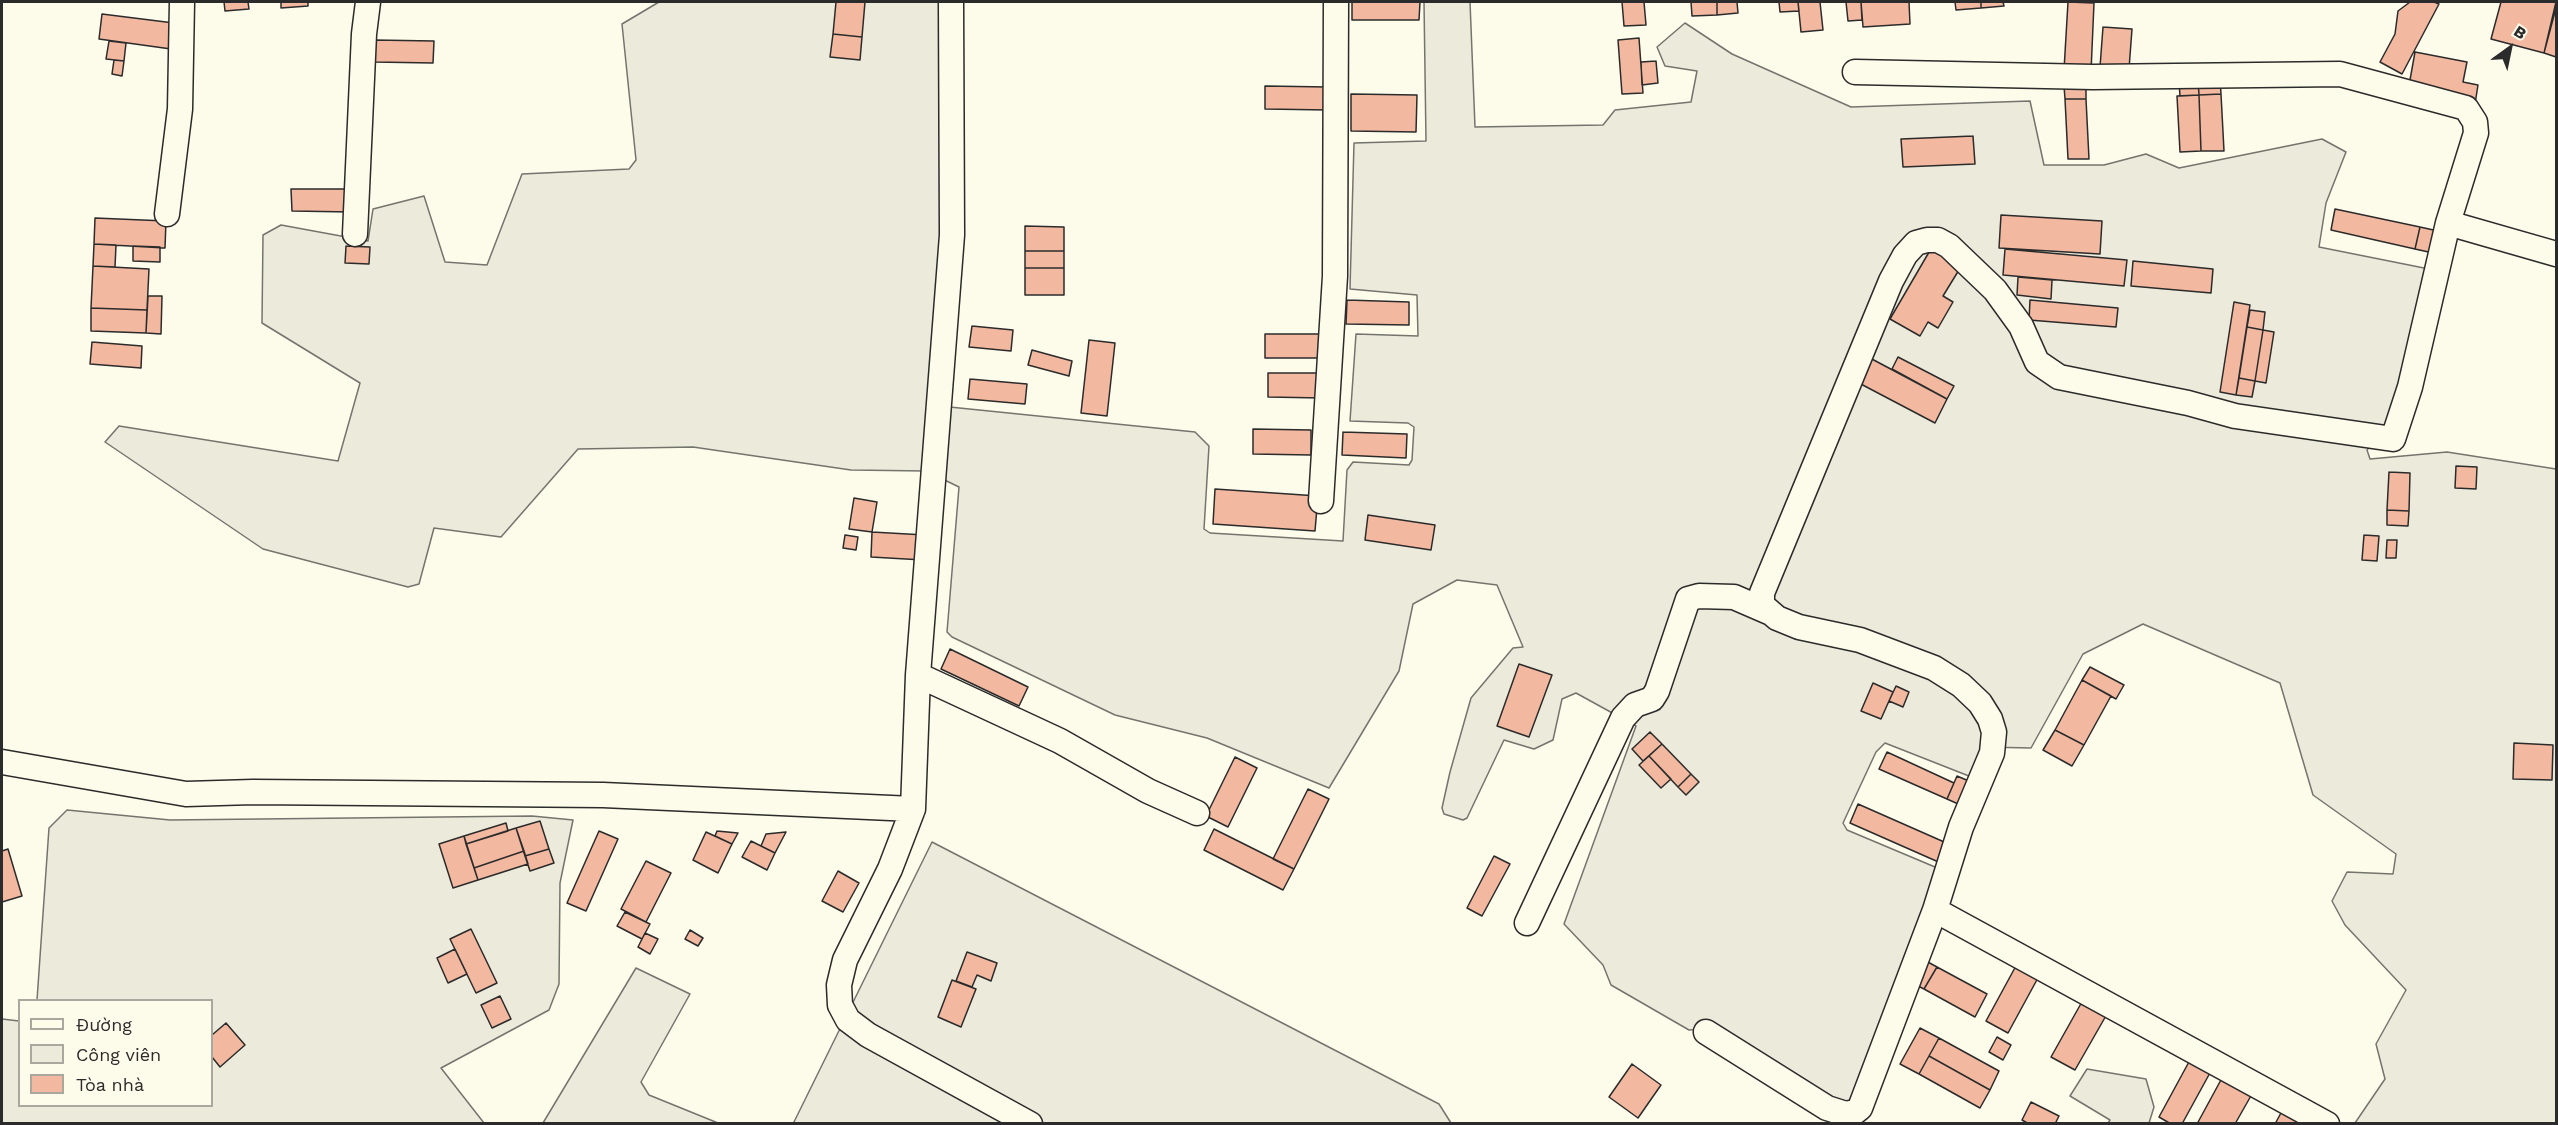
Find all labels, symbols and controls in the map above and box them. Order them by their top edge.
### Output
north arrow [2480,18,2540,78]
text: B [2510,22,2530,43]
legend [18,999,213,1107]
text: Đường [76,1014,132,1035]
text: Công viên [76,1044,161,1065]
text: Tòa nhà [76,1074,144,1095]

